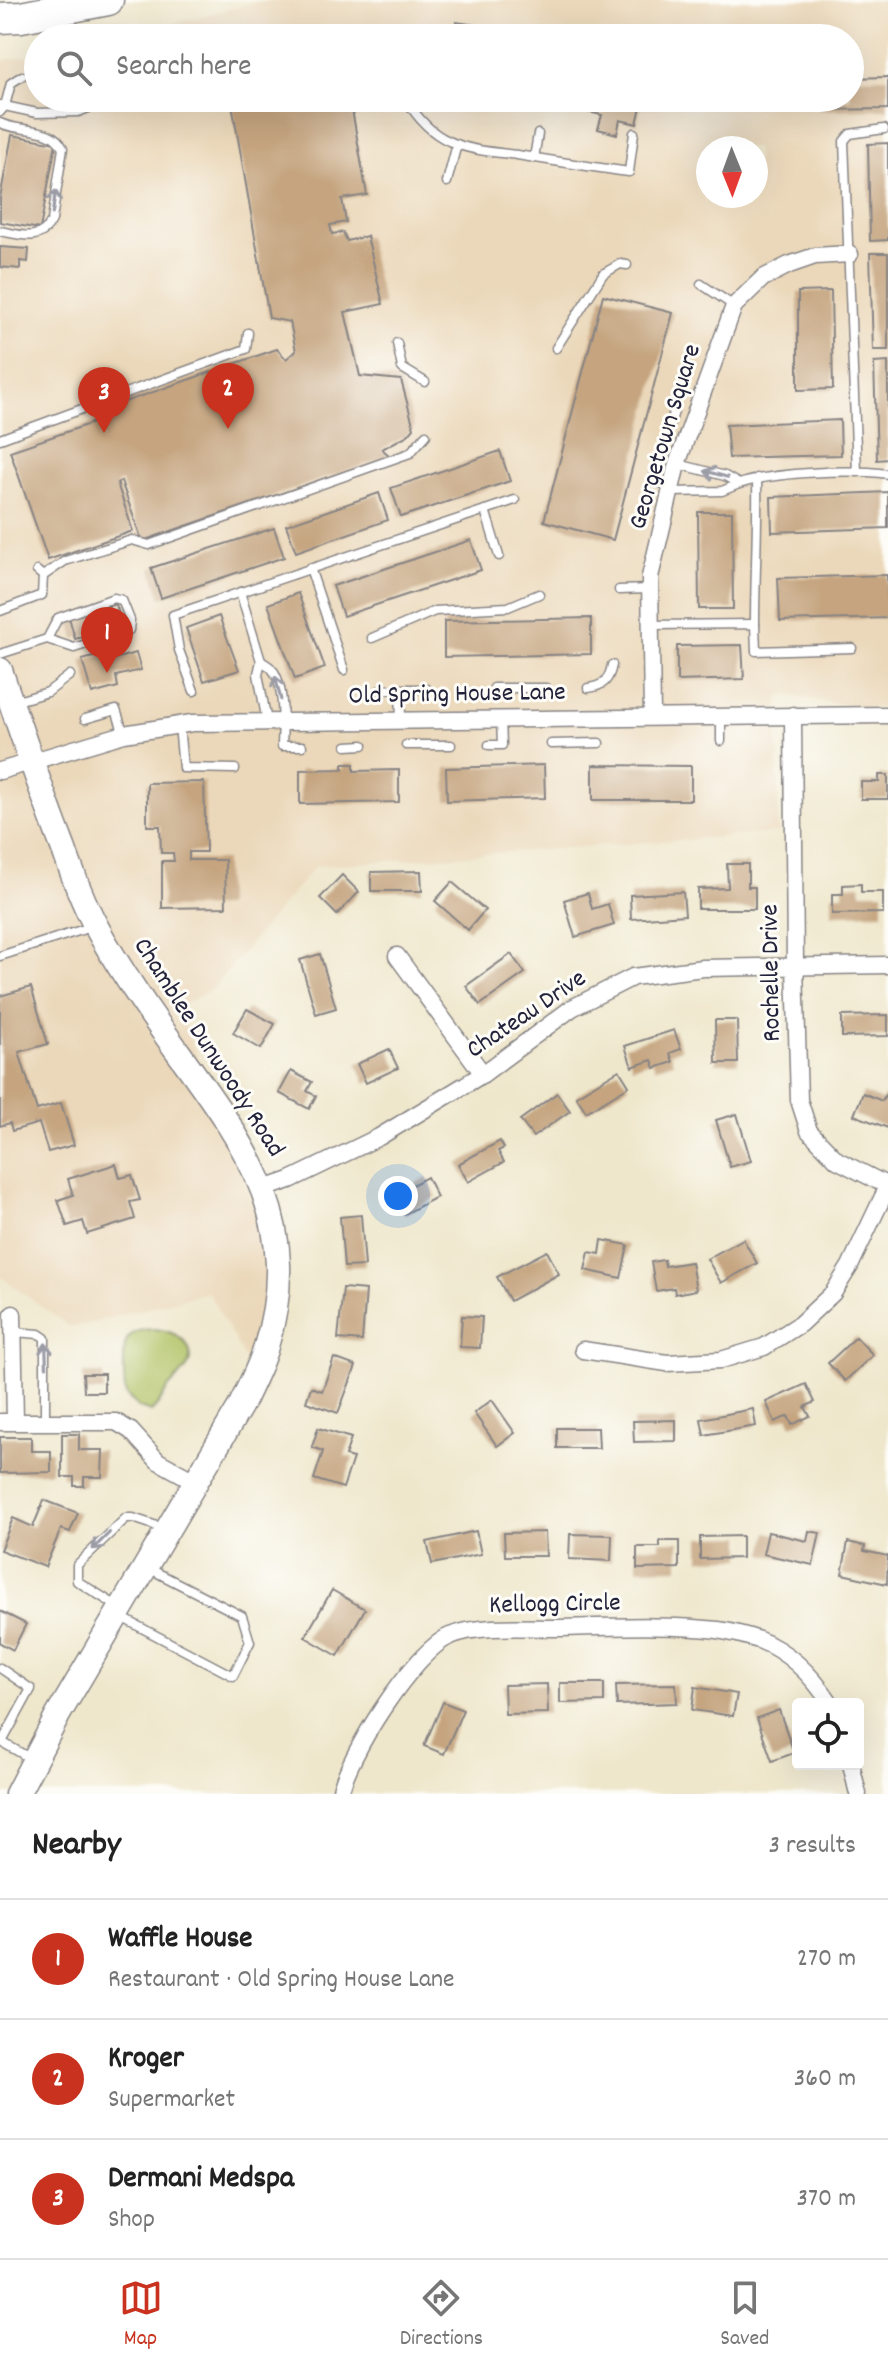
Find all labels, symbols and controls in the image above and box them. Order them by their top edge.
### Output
search box [24,24,864,112]
icon: search [52,46,96,90]
text: Search here [116,47,252,90]
north arrow [696,136,768,208]
one-way arrow [47,189,62,216]
street label: Georgetown Square [620,340,712,534]
pin: 2 [202,363,254,429]
pin: 3 [78,367,130,433]
one-way arrow [703,466,729,481]
pin: 1 [81,607,133,673]
street label: Old Spring House Lane [348,675,566,715]
one-way arrow [269,676,284,702]
street label: Rochelle Drive [752,904,792,1042]
street label: Chamblee Dunwoody Road [123,931,293,1165]
street label: Chateau Drive [460,961,594,1069]
your location [378,1176,418,1216]
one-way arrow [38,1342,53,1369]
one-way arrow [92,1531,111,1550]
street label: Kellogg Circle [489,1585,621,1625]
map controls [792,1698,864,1770]
button: locate [792,1698,864,1770]
text: Nearby [32,1822,121,1871]
text: 3 results [769,1828,856,1865]
text: Waffle House [108,1919,253,1962]
text: 1 [55,1941,61,1978]
text: 270 m [797,1941,856,1978]
text: Restaurant · Old Spring House Lane [108,1962,455,1999]
text: Kroger [108,2039,184,2082]
text: 2 [52,2061,64,2098]
text: 360 m [794,2061,856,2098]
text: Supermarket [108,2082,235,2119]
text: Dermani Medspa [108,2159,294,2202]
text: 3 [52,2181,64,2218]
text: 370 m [797,2181,856,2218]
text: Shop [108,2202,155,2239]
tab: Map [119,2276,163,2355]
tab: Directions [400,2276,483,2355]
tab: Saved [720,2276,769,2355]

